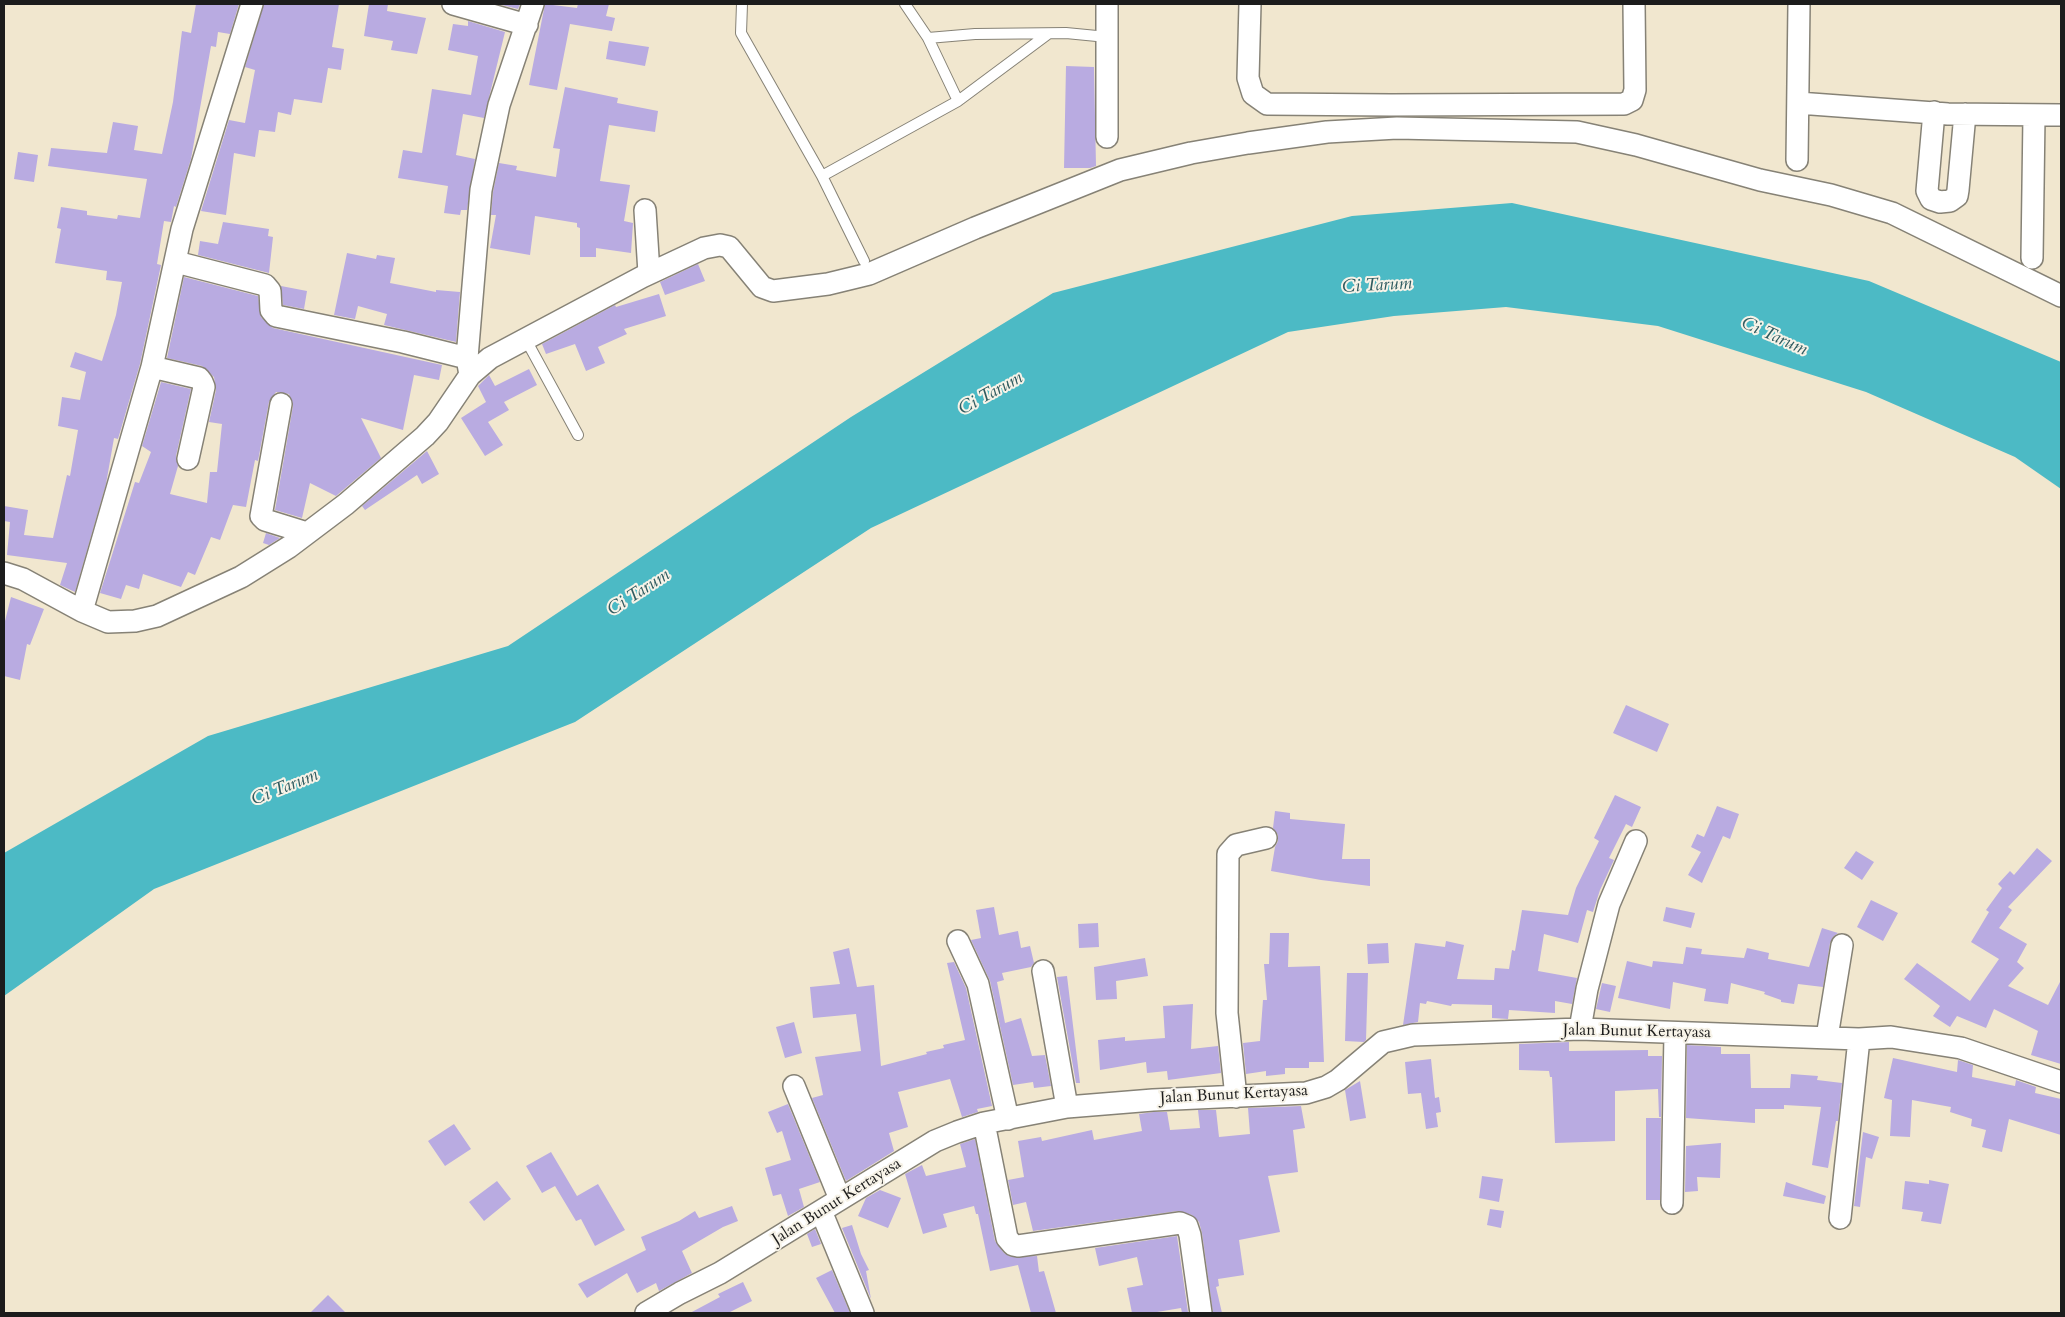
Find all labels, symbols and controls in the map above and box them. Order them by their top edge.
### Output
water label: Ci Tarum [1341,273,1413,299]
water label: Ci Tarum [1738,313,1810,361]
water label: Ci Tarum [955,368,1027,420]
water label: Ci Tarum [604,565,674,621]
water label: Ci Tarum [248,765,322,811]
street label: Jalan Bunut Kertayasa [1563,1021,1711,1043]
street label: Jalan Bunut Kertayasa [1160,1082,1308,1108]
street label: Jalan Bunut Kertayasa [769,1155,905,1249]

